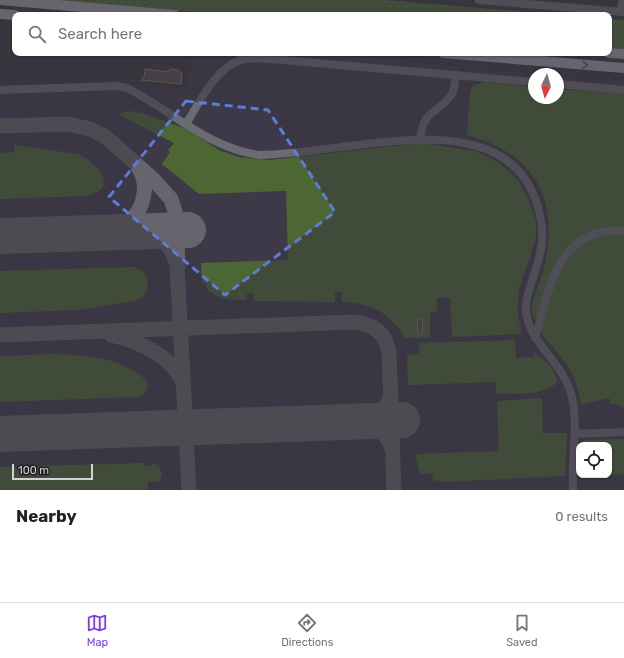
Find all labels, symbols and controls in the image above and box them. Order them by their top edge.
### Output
search box [12,12,612,56]
icon: search [26,23,48,45]
text: Search here [58,25,142,43]
one-way arrow [582,61,588,70]
north arrow [528,68,564,104]
map controls [576,442,612,478]
button: locate [576,442,612,478]
scale bar [12,462,93,481]
text: 100 m [18,464,49,477]
text: Nearby [16,506,77,526]
text: 0 results [555,509,608,524]
tab: Map [86,612,108,649]
tab: Directions [281,612,333,649]
tab: Saved [506,612,538,649]

